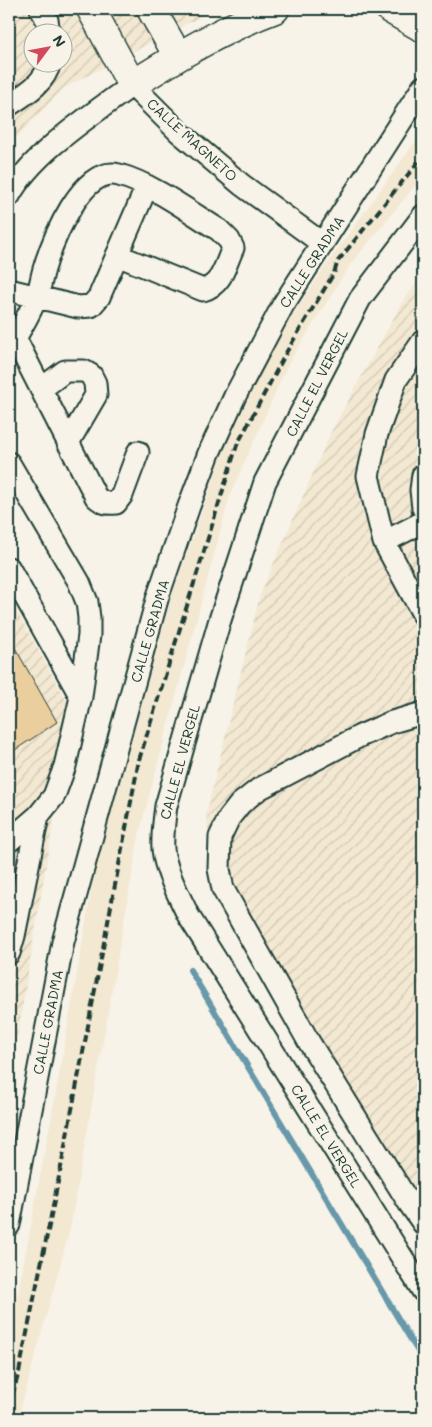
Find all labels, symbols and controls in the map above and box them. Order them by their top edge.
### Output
north arrow [22,22,72,72]
text: N [49,31,70,50]
street label: CALLE MAGNETO [143,94,242,185]
street label: CALLE GRADMA [275,212,349,312]
street label: CALLE EL VERGEL [281,325,352,440]
street label: CALLE GRADMA [126,577,173,685]
street label: CALLE EL VERGEL [155,702,204,822]
street label: CALLE GRADMA [28,968,67,1076]
street label: CALLE EL VERGEL [287,1080,366,1192]

